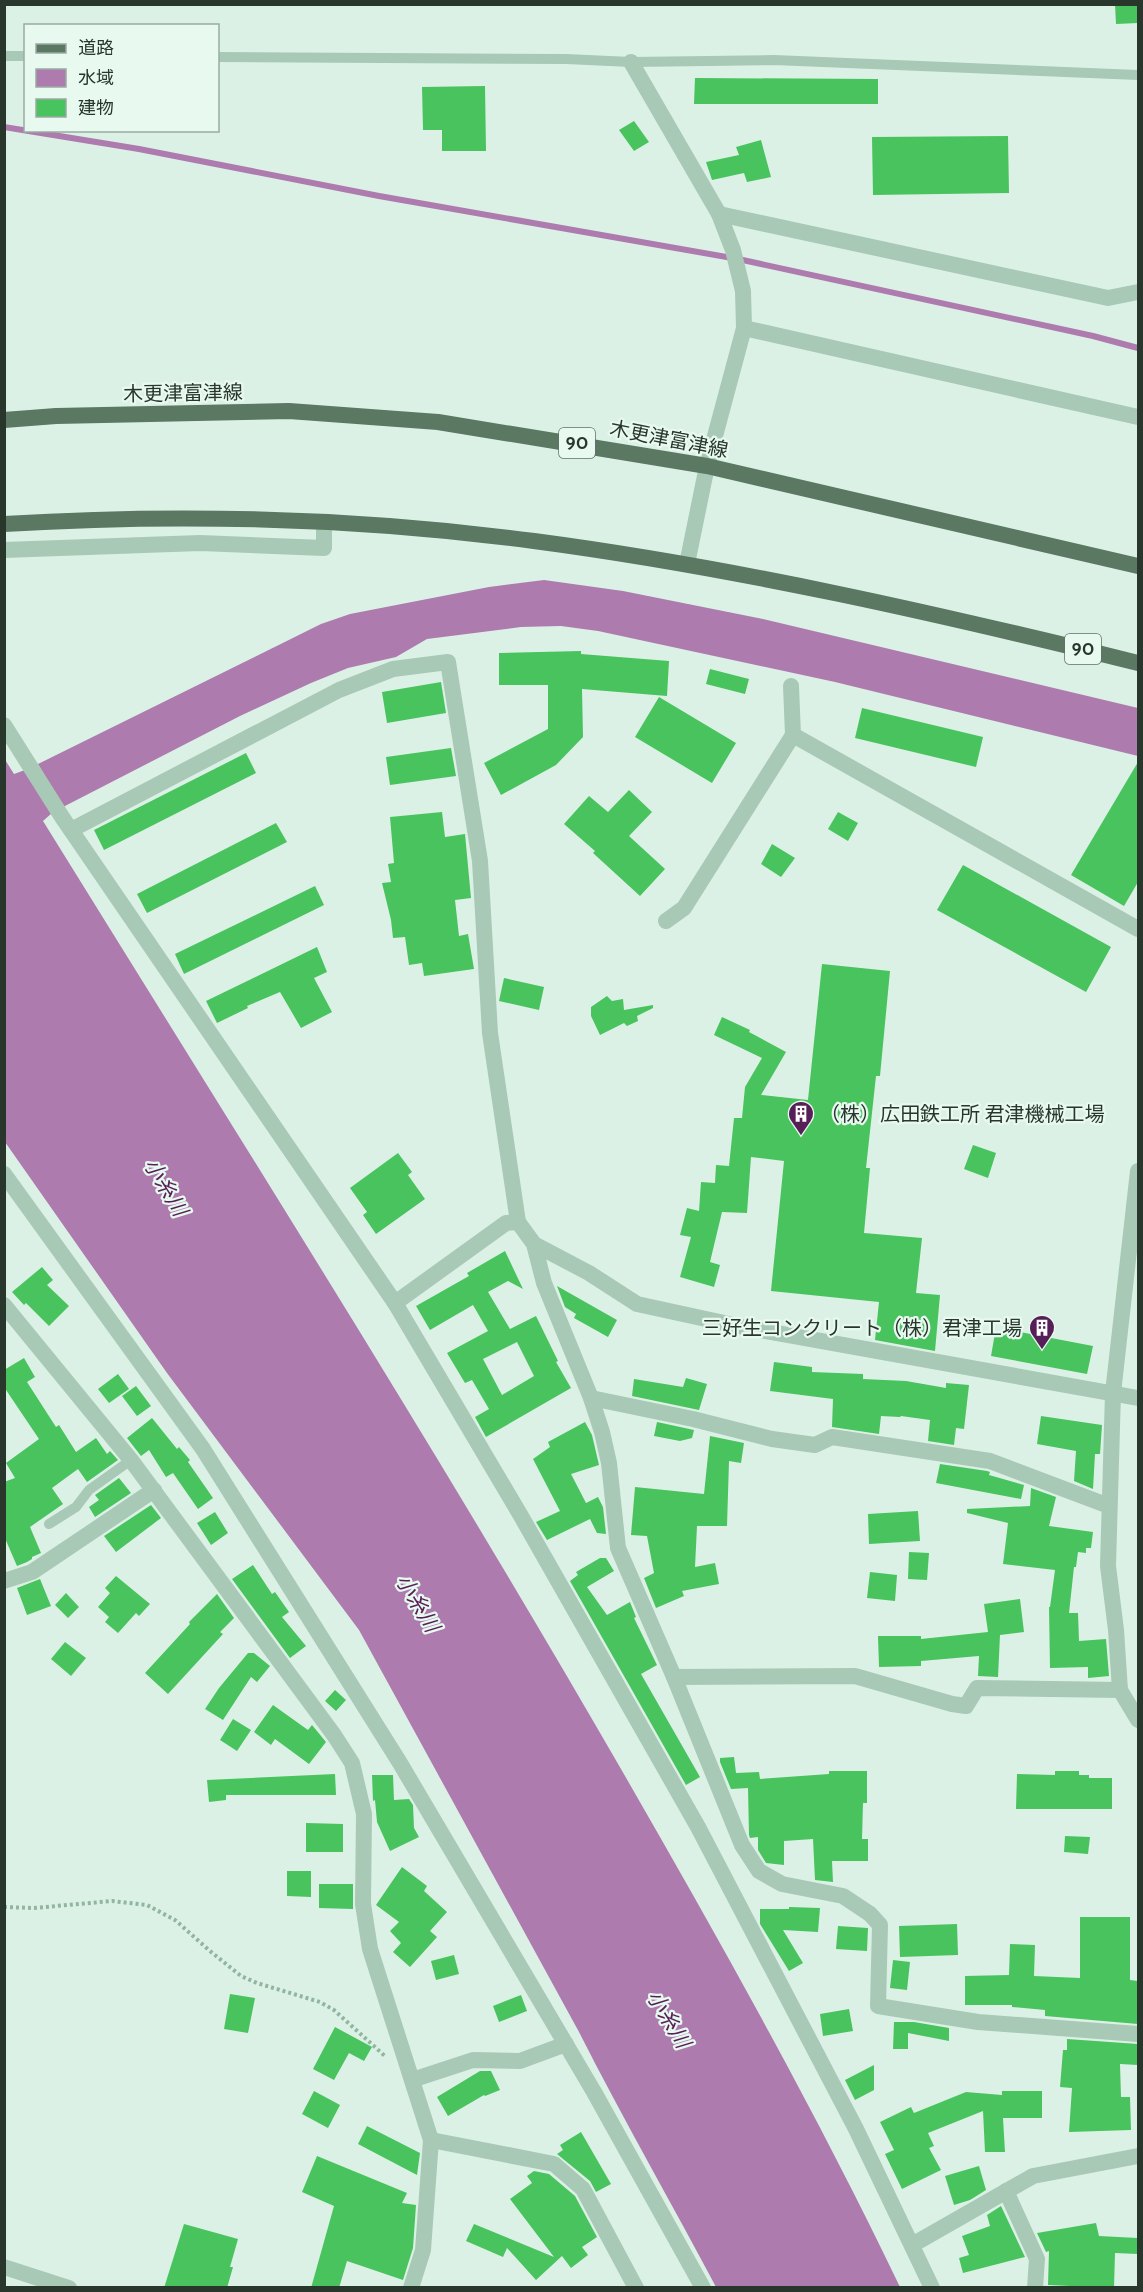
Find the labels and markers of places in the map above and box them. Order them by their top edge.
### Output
building icon: （株）広田鉄工所 君津機械工場 [786,1099,816,1137]
place label: （株）広田鉄工所 君津機械工場 [820,1102,1105,1126]
building icon: 三好生コンクリート（株）君津工場 [1027,1313,1057,1351]
place label: 三好生コンクリート（株）君津工場 [702,1316,1022,1340]

